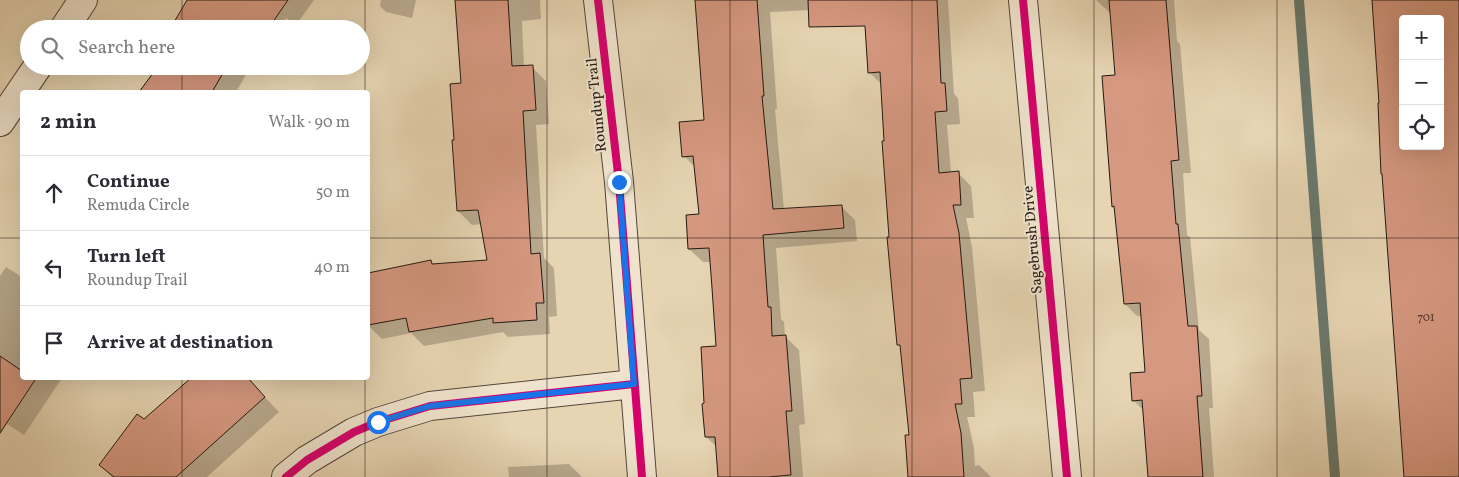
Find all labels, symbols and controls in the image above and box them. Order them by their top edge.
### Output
map controls [1399,15,1444,150]
button: + [1399,15,1444,60]
search box [20,20,370,75]
icon: search [38,34,66,62]
text: Search here [78,35,175,61]
street label: Roundup Trail [582,57,613,153]
button: − [1399,60,1444,105]
button: locate [1399,105,1444,150]
text: 2 min [40,108,97,137]
text: Walk · 90 m [268,112,350,134]
text: Continue [87,169,170,195]
route end [608,171,631,194]
icon: ahead [40,179,68,207]
text: 50 m [316,182,350,204]
street label: Sagebrush Drive [1018,185,1049,295]
text: Remuda Circle [87,195,190,217]
text: Turn left [87,244,166,270]
icon: left [40,254,68,282]
text: 40 m [314,257,350,279]
text: Roundup Trail [87,270,188,292]
house number: 701 [1417,310,1435,326]
icon: arrive [40,329,68,357]
text: Arrive at destination [87,330,273,356]
route start [367,411,390,434]

